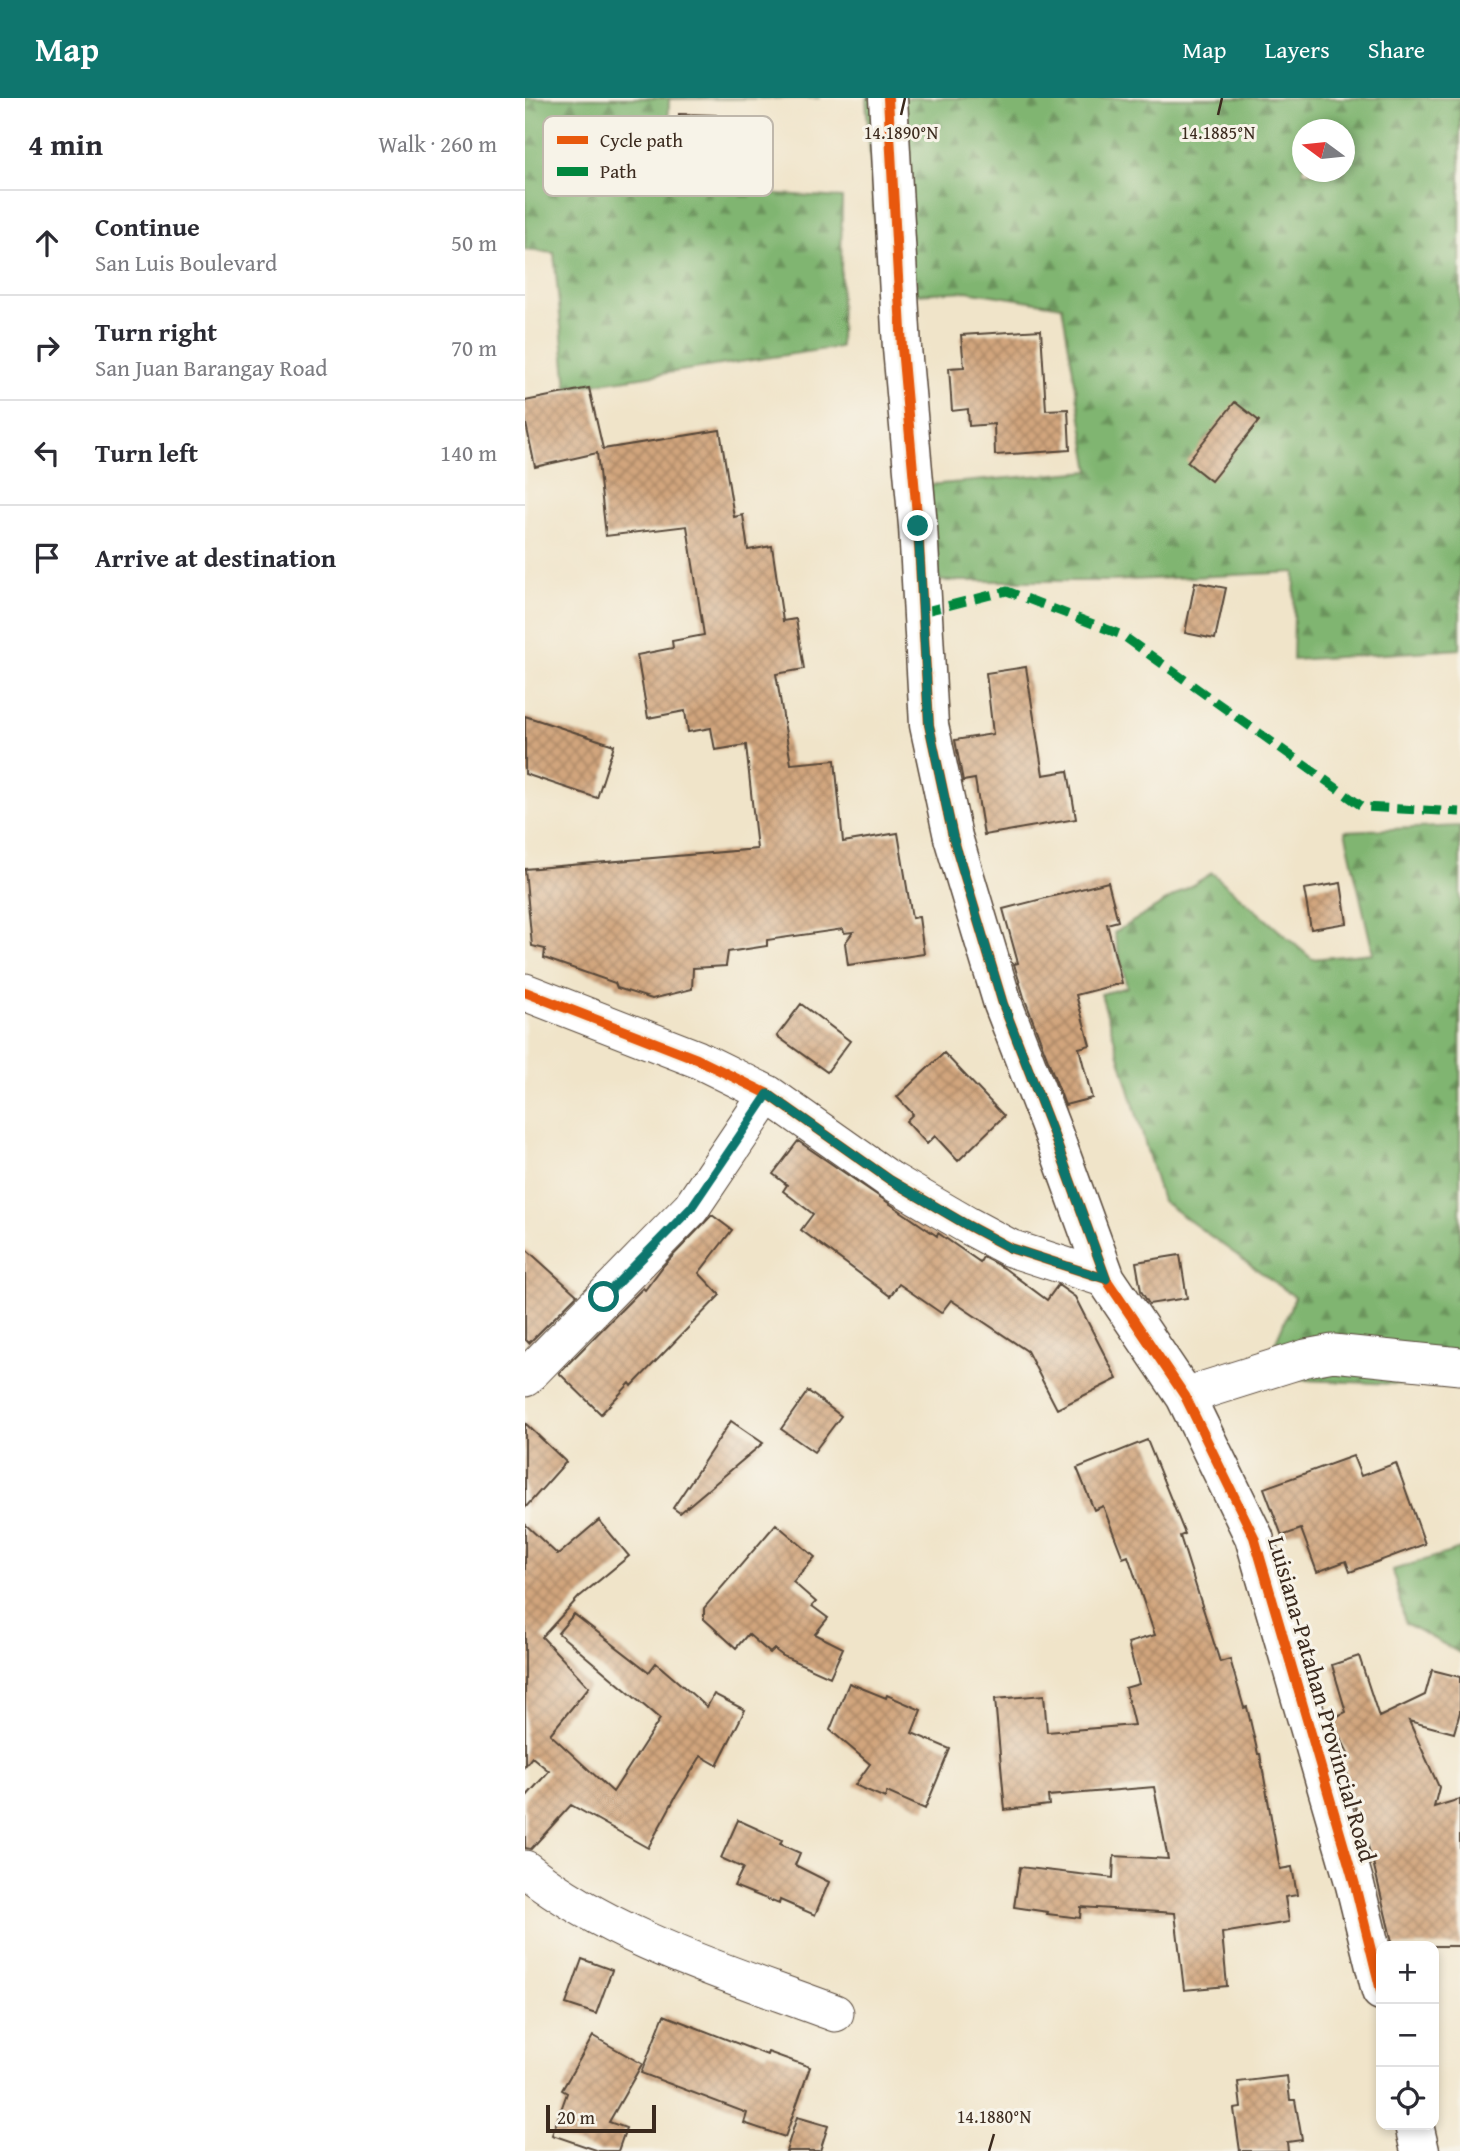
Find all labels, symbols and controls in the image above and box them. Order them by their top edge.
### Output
text: Map [35,25,99,73]
text: Map [1183,32,1226,67]
text: Layers [1264,32,1330,67]
text: Share [1368,32,1425,67]
legend [543,116,773,196]
text: 14.1890°N [864,119,939,146]
text: 14.1885°N [1181,119,1256,146]
north arrow [1292,119,1355,182]
text: 4 min [28,122,103,166]
text: Cycle path [600,126,683,154]
text: Walk · 260 m [378,127,497,160]
text: Path [600,157,637,185]
text: Continue [95,207,200,246]
icon: ahead [28,224,66,262]
text: 50 m [451,226,497,259]
text: San Luis Boulevard [95,246,277,279]
text: Turn right [95,312,217,351]
icon: right [28,329,66,367]
text: 70 m [451,331,497,364]
text: San Juan Barangay Road [95,351,328,384]
text: Turn left [95,433,198,472]
icon: left [28,434,66,472]
text: 140 m [440,436,497,469]
route end [902,510,933,541]
text: Arrive at destination [95,538,336,577]
icon: arrive [28,539,66,577]
route start [588,1281,619,1312]
street label: Luisiana-Patahan Provincial Road [1259,1532,1386,1866]
map controls [1376,1941,1439,2130]
button: + [1376,1941,1439,2004]
button: − [1376,2004,1439,2067]
button: locate [1376,2067,1439,2130]
scale bar [546,2102,656,2134]
text: 20 m [557,2103,595,2131]
text: 14.1880°N [957,2103,1032,2130]

